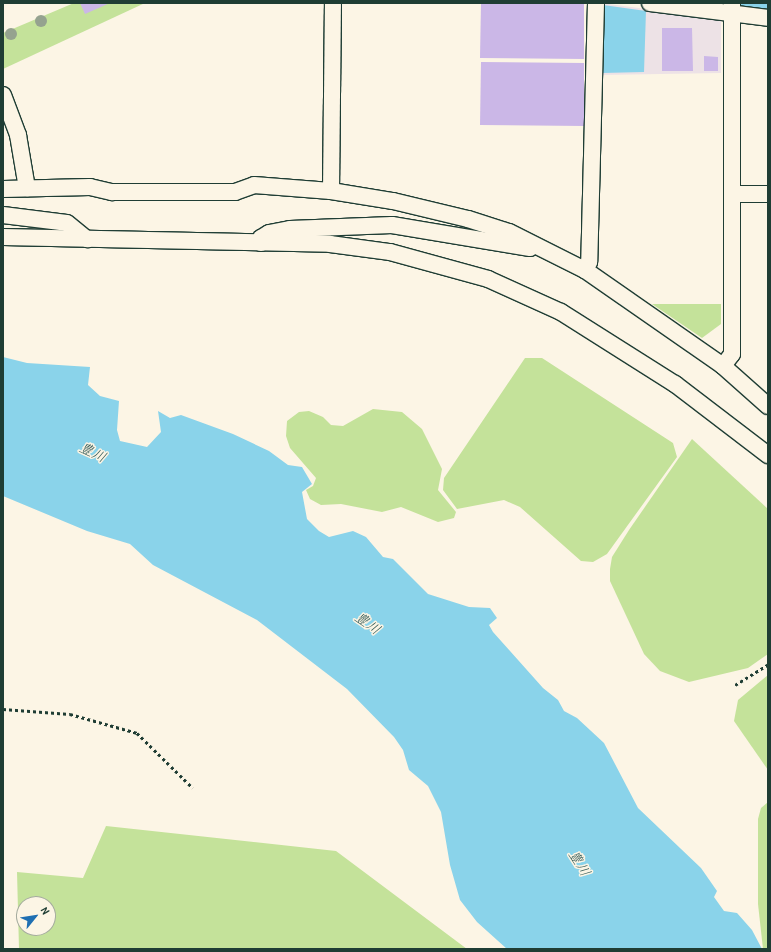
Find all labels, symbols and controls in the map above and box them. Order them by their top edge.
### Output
water label: 豊川 [77,438,109,466]
water label: 豊川 [352,608,384,638]
water label: 豊川 [566,847,594,879]
north arrow [16,896,56,936]
text: N [38,904,53,917]

